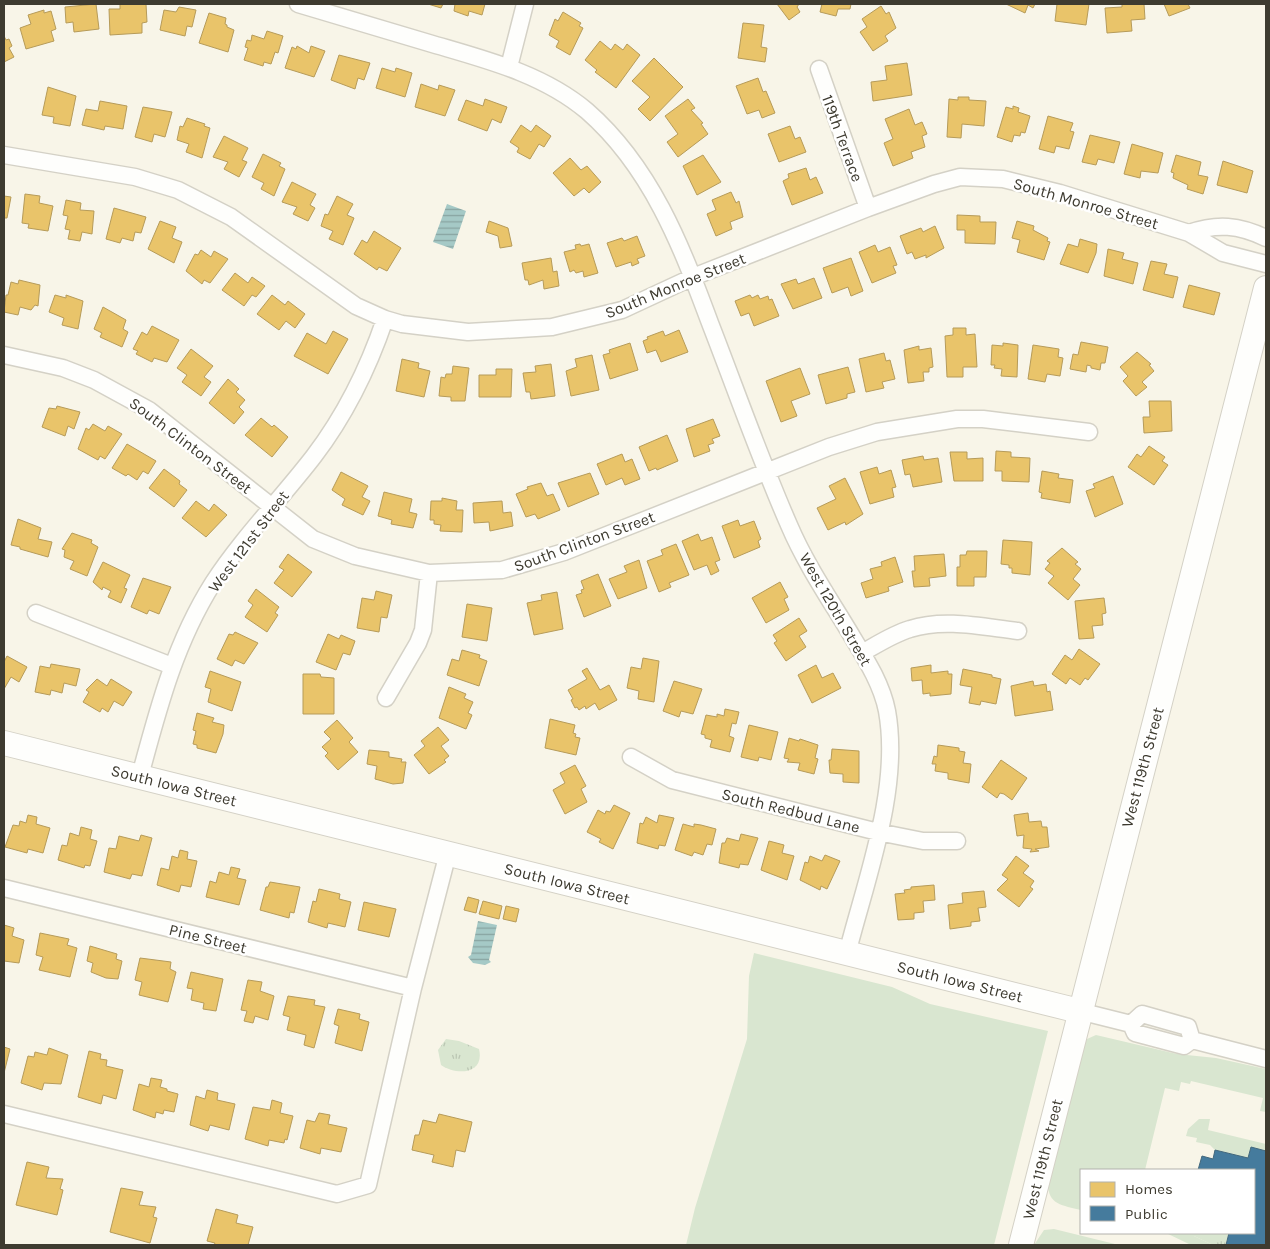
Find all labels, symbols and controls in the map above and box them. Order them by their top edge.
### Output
street label: 119th Terrace [818,92,867,184]
street label: South Monroe Street [1011,174,1161,233]
street label: South Monroe Street [602,249,748,322]
street label: South Clinton Street [126,393,256,498]
street label: West 121st Street [204,487,293,596]
street label: South Clinton Street [511,507,657,576]
street label: West 120th Street [795,549,876,669]
street label: West 119th Street [1117,705,1168,829]
street label: South Iowa Street [109,761,239,810]
street label: South Redbud Lane [720,784,862,837]
street label: South Iowa Street [502,859,632,908]
street label: Pine Street [167,920,249,957]
street label: South Iowa Street [895,957,1025,1006]
street label: West 119th Street [1018,1097,1067,1221]
legend [1080,1169,1255,1234]
text: Homes [1125,1180,1173,1198]
text: Public [1125,1205,1168,1223]

